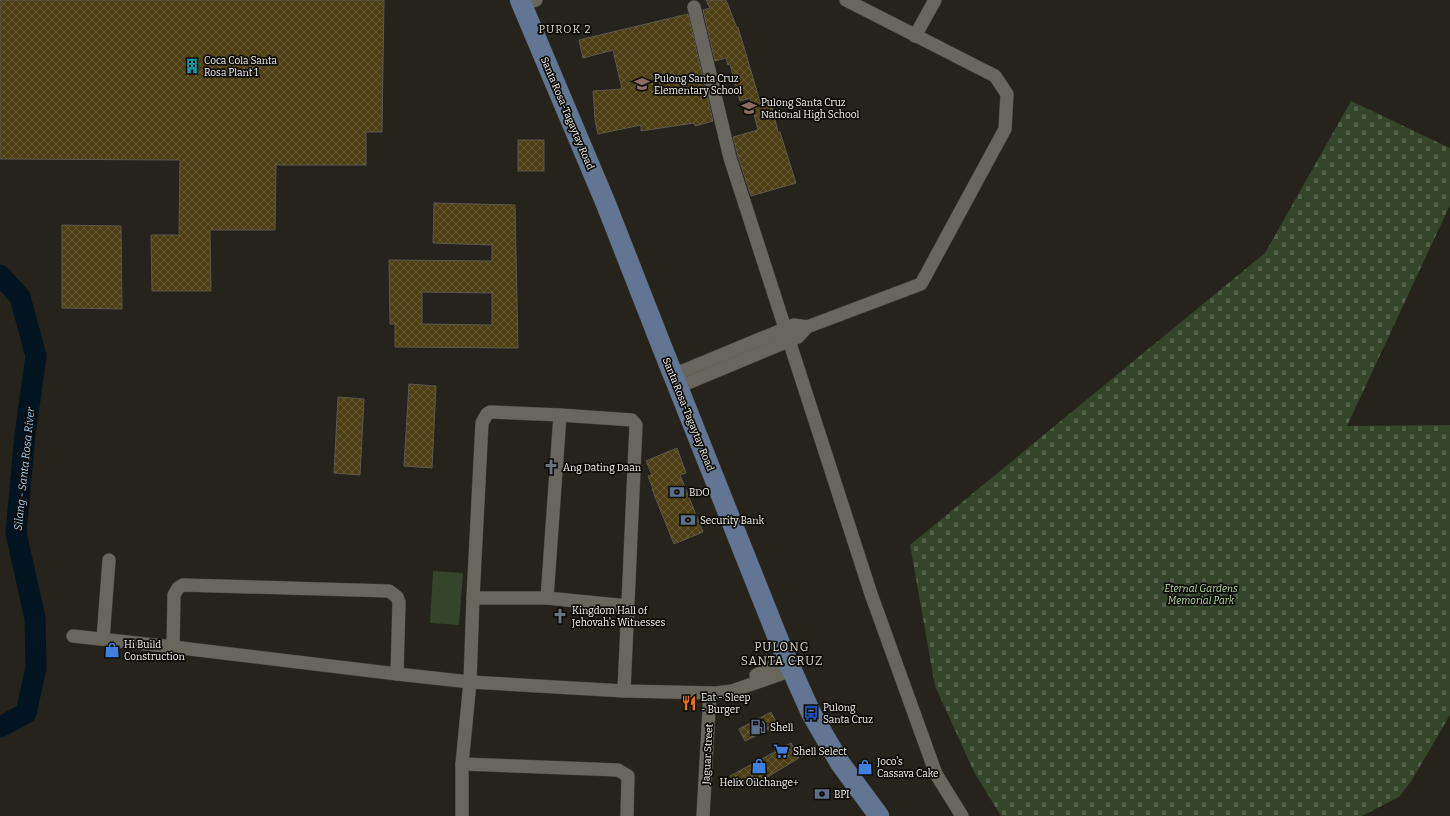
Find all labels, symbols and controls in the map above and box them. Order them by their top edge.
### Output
district label: PUROK 2 [539,23,591,36]
place label: Coca Cola Santa Rosa Plant 1 [204,55,278,79]
street label: Santa Rosa-Tagaytay Road [538,55,596,172]
building icon: Coca Cola Santa Rosa Plant 1 [183,57,201,75]
place label: Pulong Santa Cruz Elementary School [654,73,742,97]
school or university icon: Pulong Santa Cruz Elementary School [633,75,651,93]
place label: Pulong Santa Cruz National High School [761,97,859,121]
school or university icon: Pulong Santa Cruz National High School [740,99,758,117]
street label: Santa Rosa-Tagaytay Road [660,356,716,473]
water label: Silang - Santa Rosa River [12,406,37,531]
church icon: Ang Dating Daan [542,458,560,476]
place label: Ang Dating Daan [563,462,642,474]
bank icon: BDO [668,483,686,501]
place label: BDO [689,487,710,499]
bank icon: Security Bank [679,511,697,529]
place label: Security Bank [700,515,765,527]
park label: Eternal Gardens Memorial Park [1164,583,1238,607]
place label: Kingdom Hall of Jehovah's Witnesses [571,605,665,629]
church icon: Kingdom Hall of Jehovah's Witnesses [551,607,569,625]
place label: Hi Build Construction [124,639,186,663]
district label: PULONG SANTA CRUZ [741,640,823,668]
shop icon: Hi Build Construction [103,641,121,659]
place label: Eat - Sleep - Burger [701,692,751,716]
restaurant icon: Eat - Sleep - Burger [680,694,698,712]
place label: Pulong Santa Cruz [823,702,873,726]
bus stop icon: Pulong Santa Cruz [802,704,820,722]
fuel station icon: Shell [749,718,767,736]
place label: Shell [770,722,794,734]
street label: Jaguar Street [700,723,716,786]
supermarket icon: Shell Select [772,742,790,760]
place label: Shell Select [793,746,847,758]
place label: Joco's Cassava Cake [876,756,939,780]
shop icon: Helix Oilchange+ [750,757,768,775]
shop icon: Joco's Cassava Cake [856,758,874,776]
place label: Helix Oilchange+ [719,777,799,789]
bank icon: BPI [813,785,831,803]
place label: BPI [834,789,850,801]

